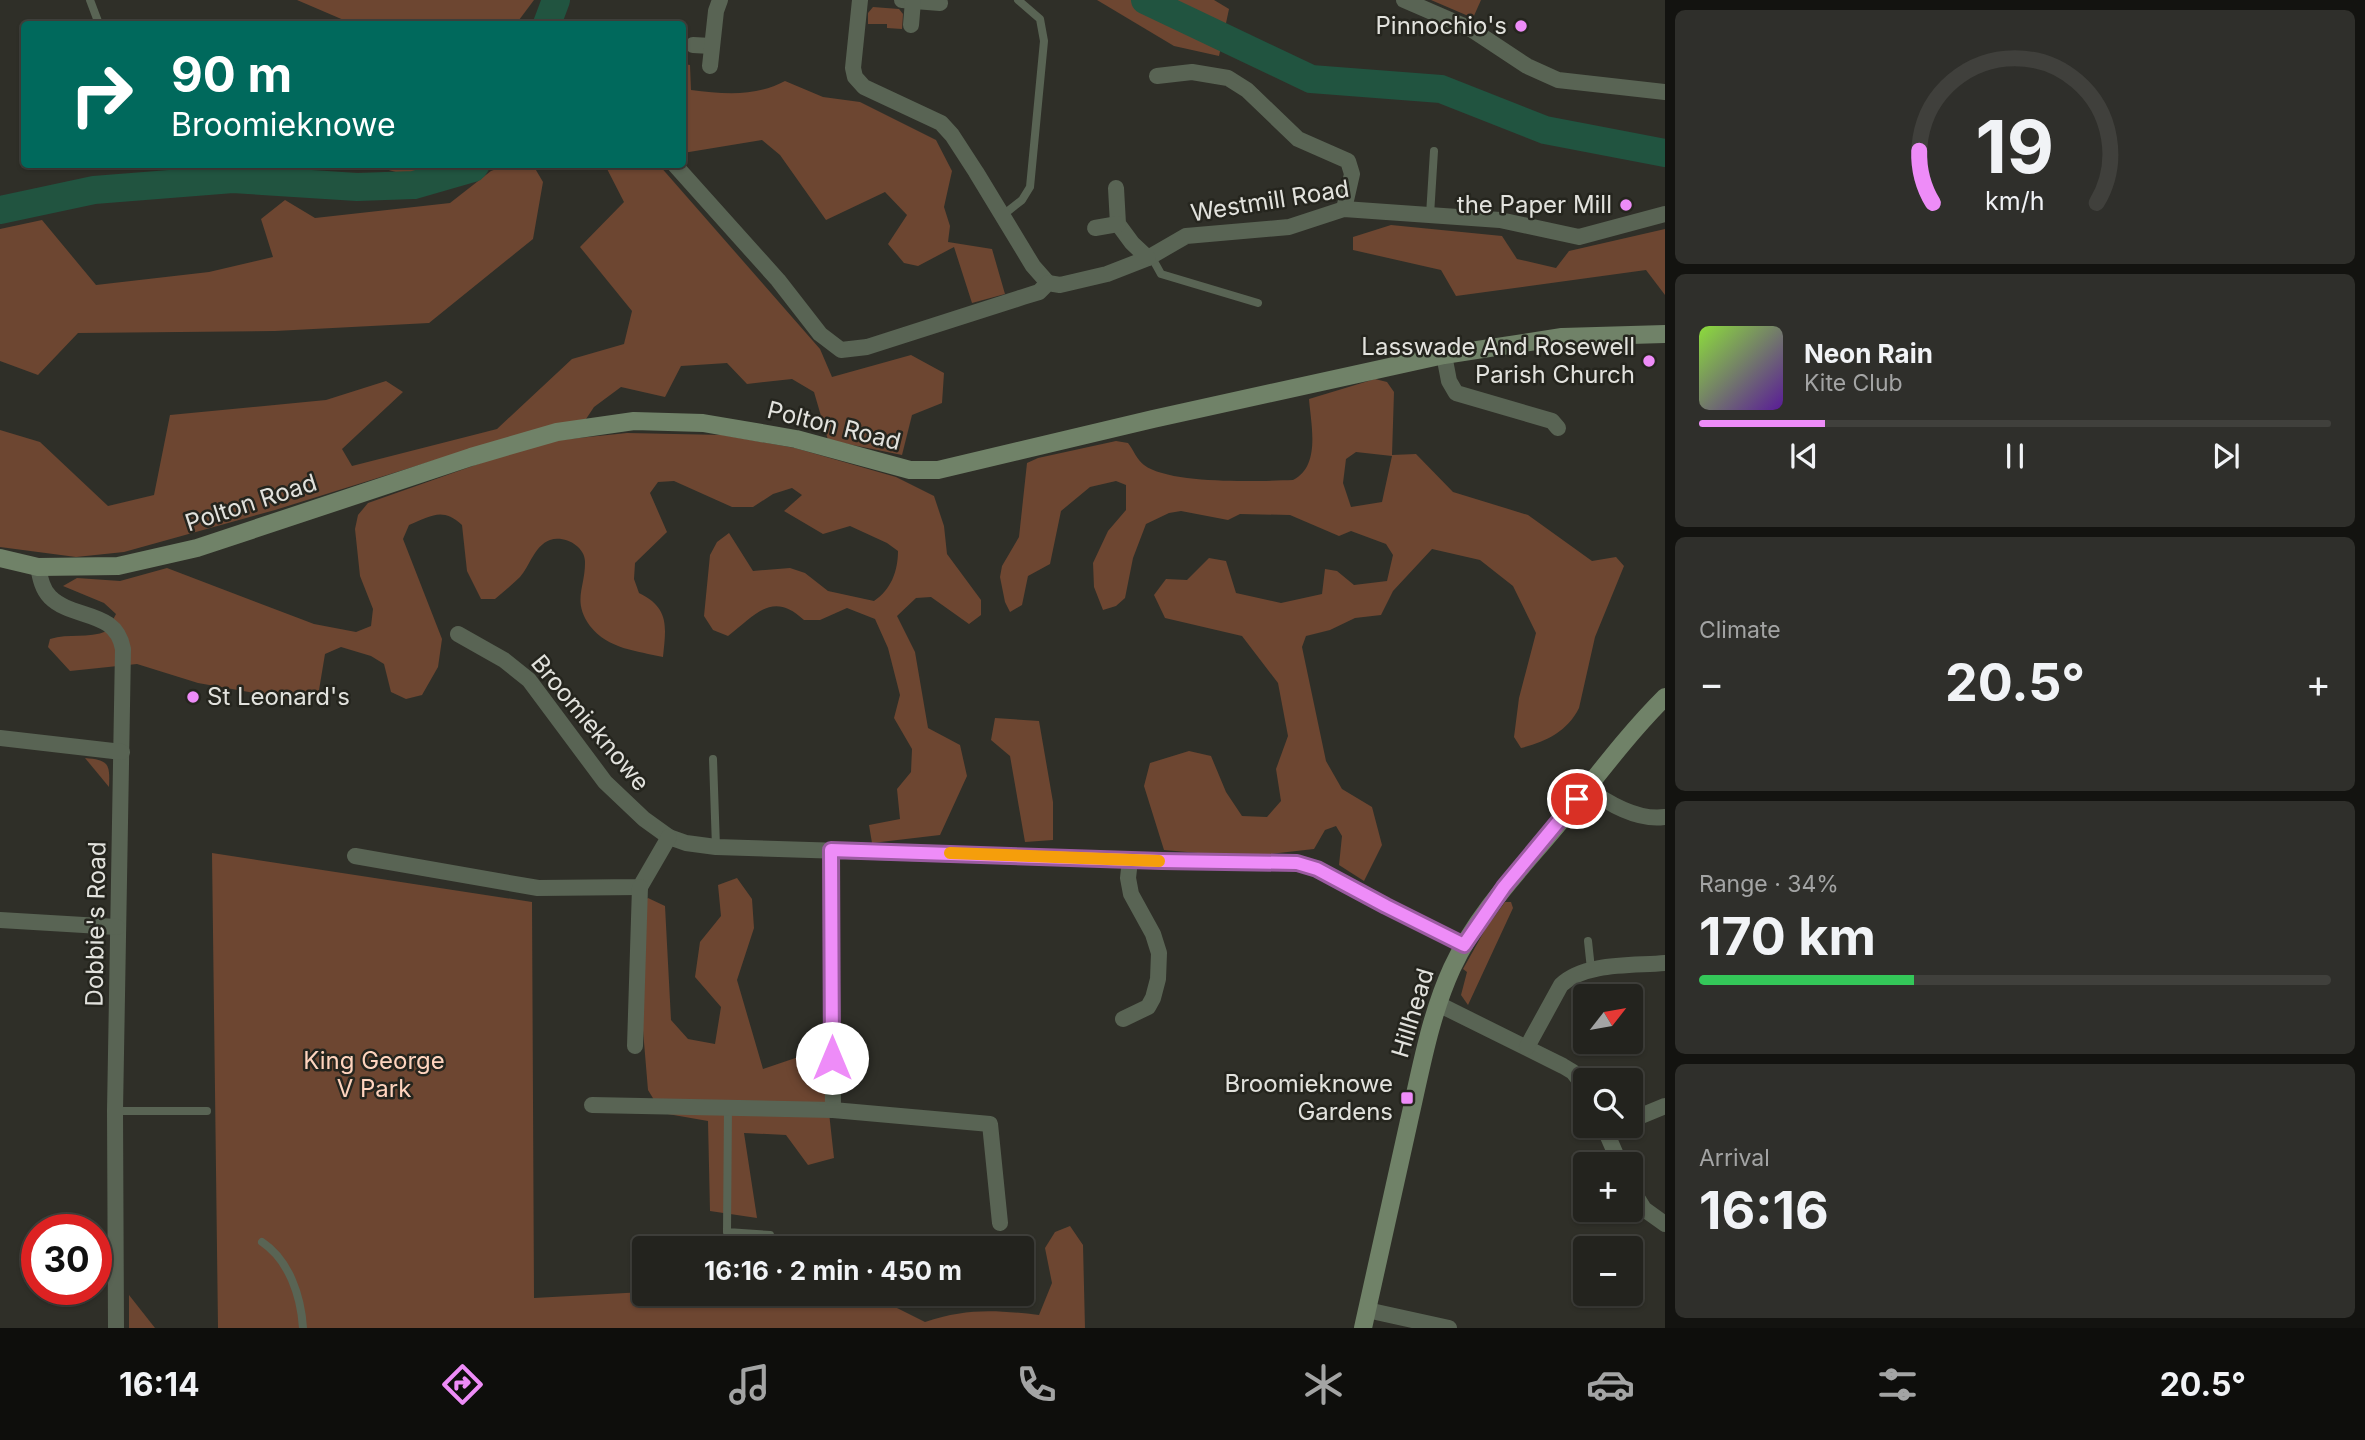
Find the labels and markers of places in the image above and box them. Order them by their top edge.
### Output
place label: Pinnochio's [1375,11,1507,40]
marker: Pinnochio's [1513,18,1529,34]
place label: the Paper Mill [1457,190,1612,219]
marker: the Paper Mill [1618,197,1634,213]
place label: Lasswade And Rosewell Parish Church [1361,332,1635,389]
marker: Lasswade And Rosewell Parish Church [1641,353,1657,369]
place label: St Leonard's [207,682,350,711]
marker: St Leonard's [185,689,201,705]
pin [1547,769,1607,829]
place label: Broomieknowe Gardens [1225,1069,1393,1126]
marker: Broomieknowe Gardens [1399,1090,1415,1106]

